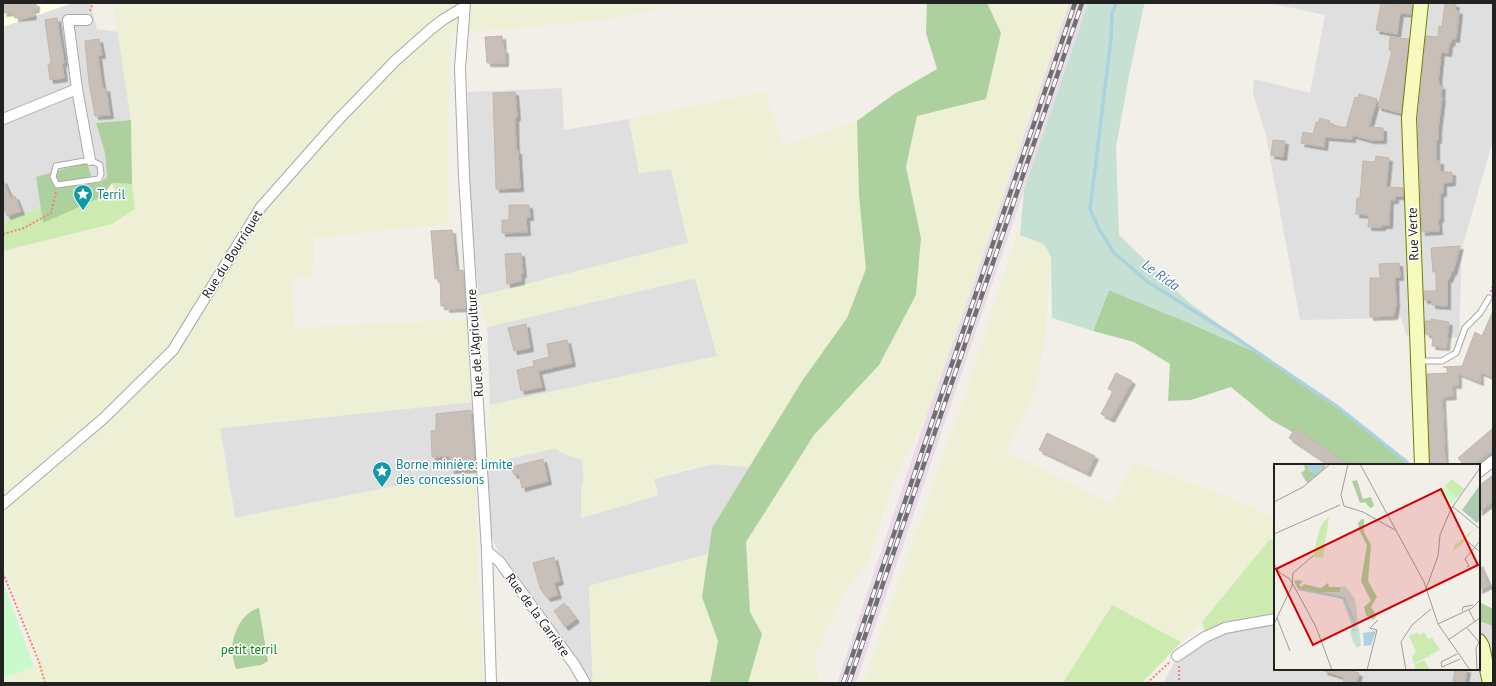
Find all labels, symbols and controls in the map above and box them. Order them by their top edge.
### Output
place icon: Terril [72,183,94,211]
place label: Terril [97,186,125,203]
street label: Rue du Bourriquet [198,206,266,301]
street label: Rue Verte [1404,207,1422,261]
water label: Le Rida [1139,255,1183,295]
street label: Rue de l'Agriculture [463,288,487,398]
place label: Borne minière: limite des concessions [396,456,513,488]
place icon: Borne minière: limite des concessions [371,460,393,488]
inset map [1274,464,1480,670]
street label: Rue de la Carrière [502,570,574,660]
park label: petit terril [221,641,277,658]

